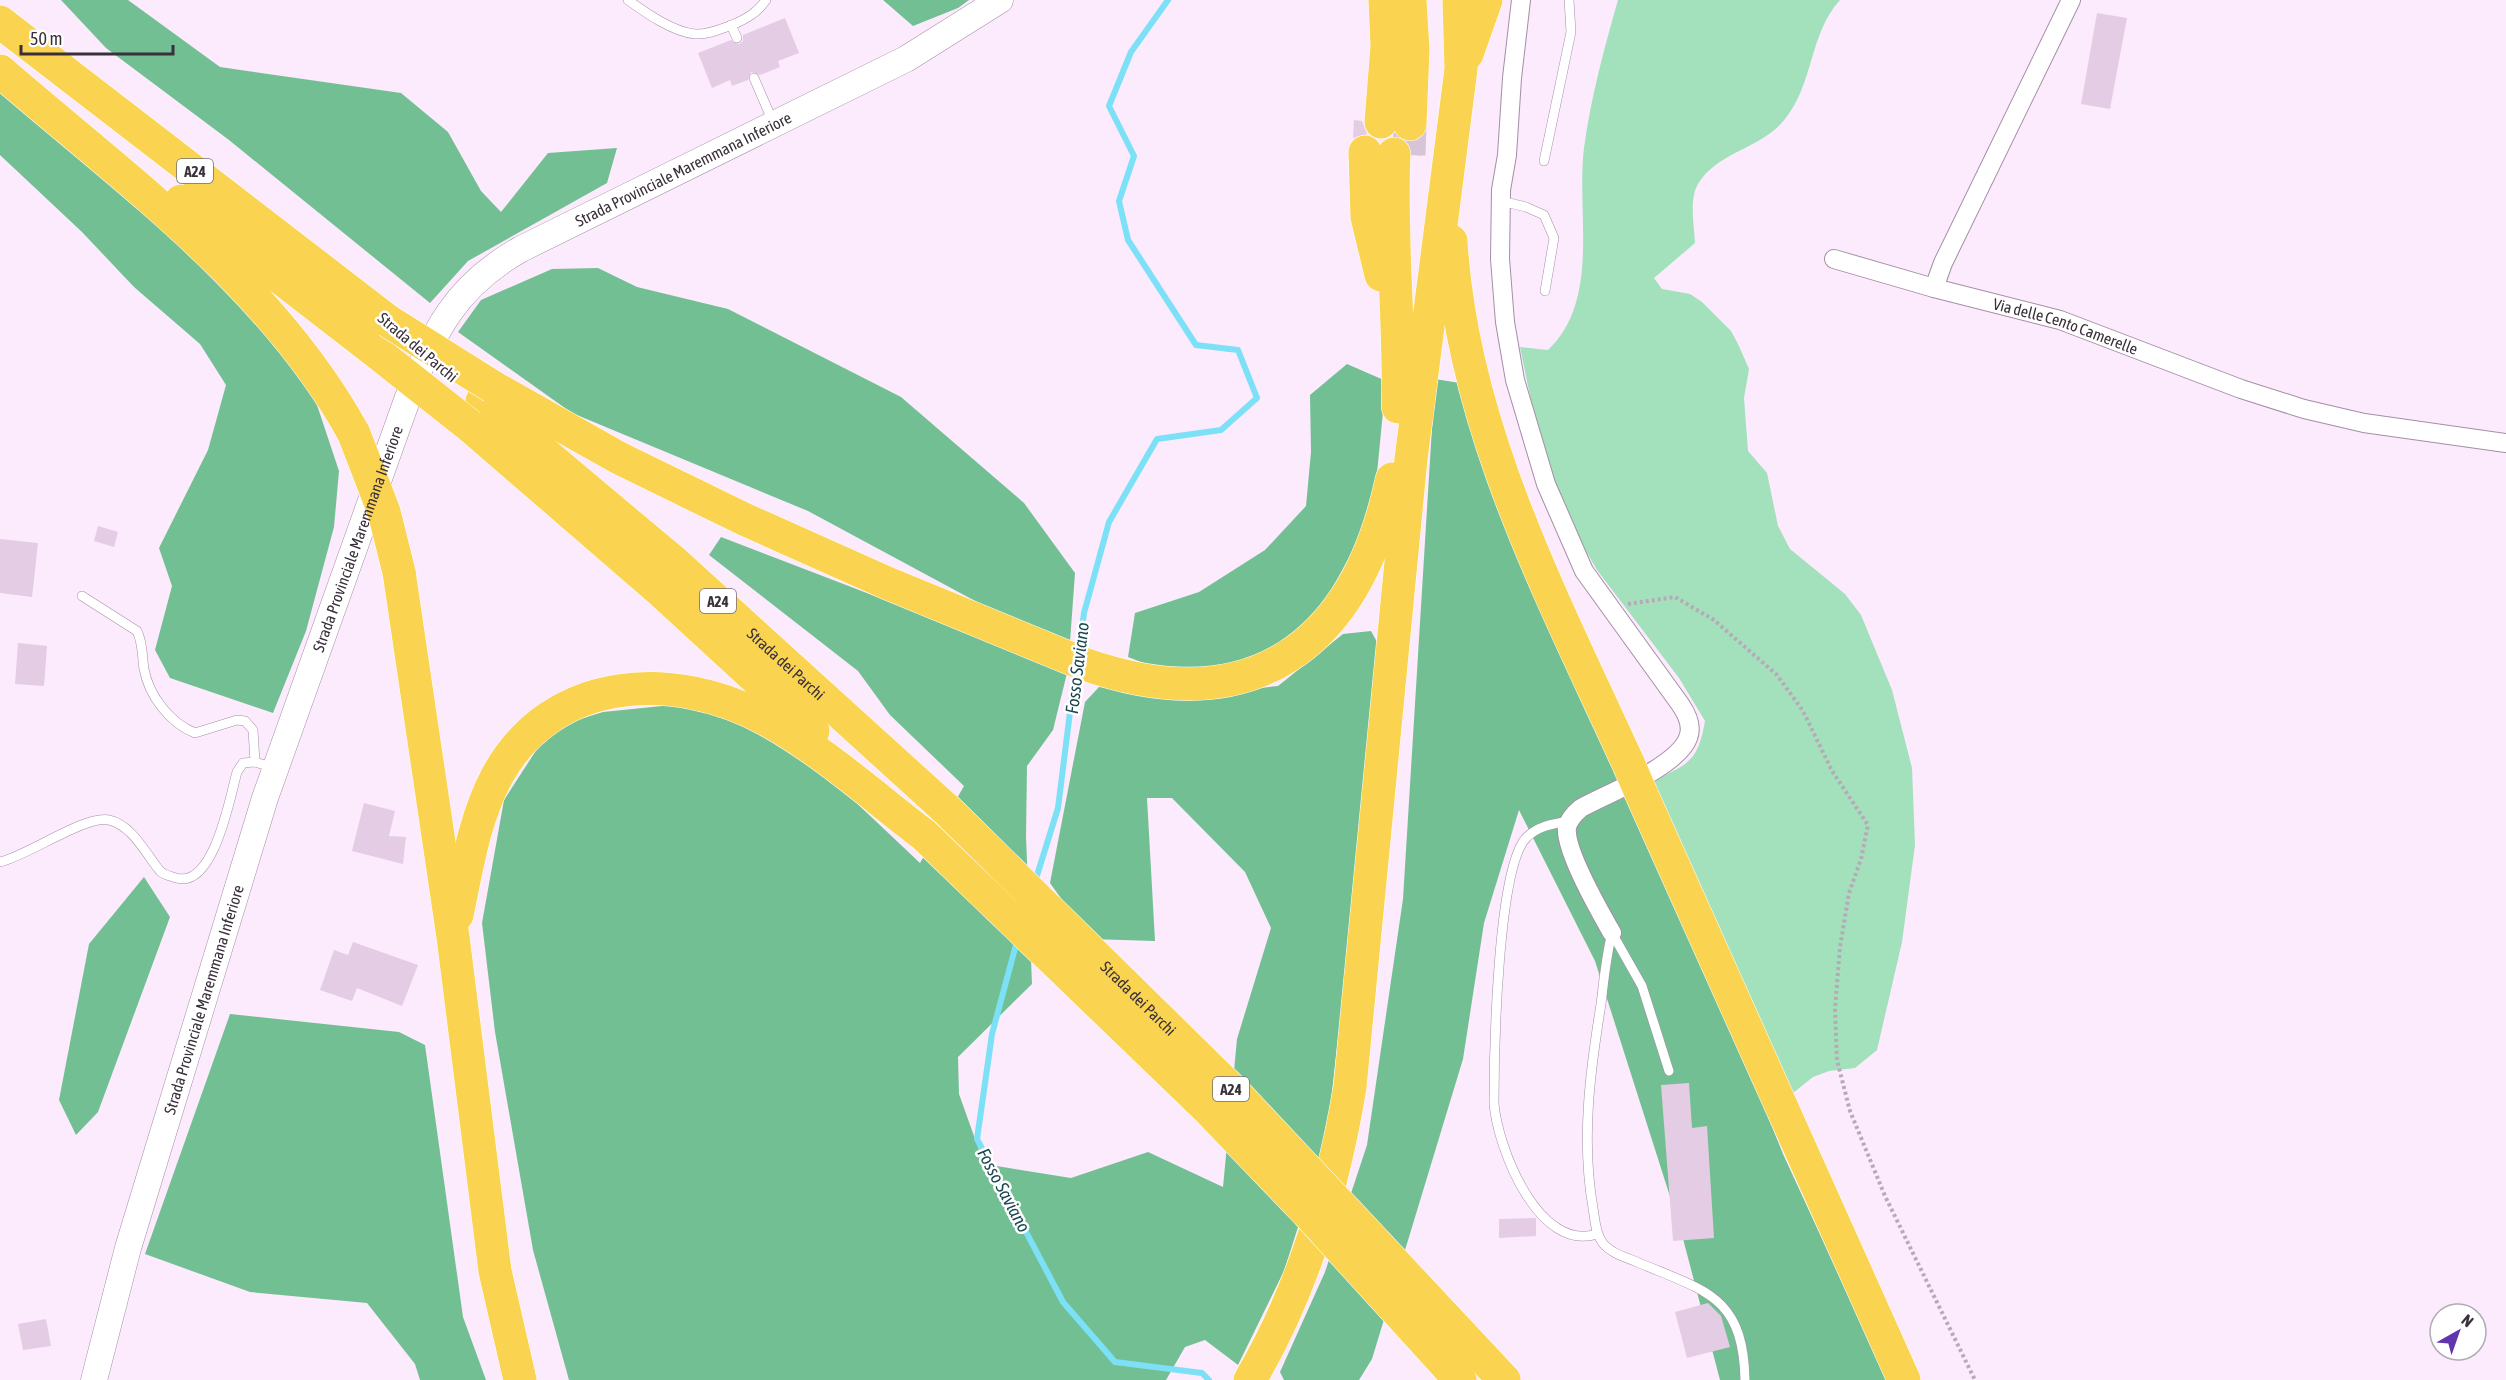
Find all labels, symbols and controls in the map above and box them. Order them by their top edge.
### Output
scale bar [21,18,172,56]
text: 50 m [30,28,62,49]
street label: Strada Provinciale Maremmana Inferiore [572,108,794,230]
road number: A24 [177,159,213,183]
street label: Via delle Cento Camerelle [1991,294,2140,358]
street label: Strada dei Parchi [375,309,461,385]
street label: Strada Provinciale Maremmana Inferiore [309,423,406,654]
road number: A24 [700,589,736,613]
water label: Fosso Saviano [1061,621,1093,715]
street label: Strada dei Parchi [744,624,829,704]
street label: Strada Provinciale Maremmana Inferiore [160,883,247,1116]
street label: Strada dei Parchi [1097,957,1180,1039]
road number: A24 [1213,1077,1249,1101]
water label: Fosso Saviano [973,1144,1035,1236]
north arrow [2428,1302,2488,1362]
text: N [2458,1311,2477,1330]

